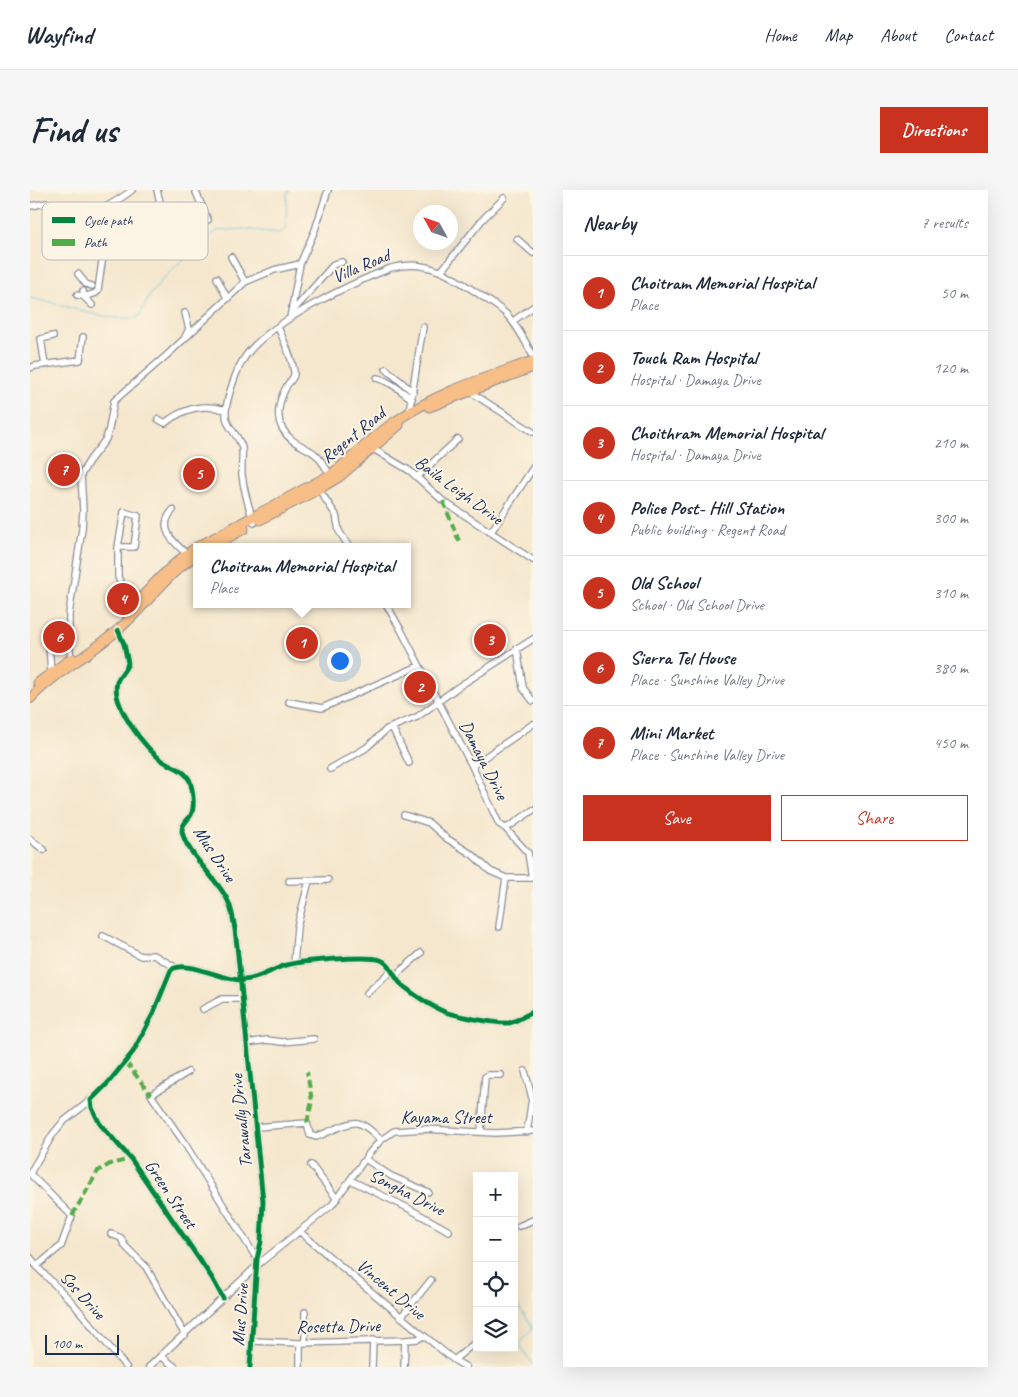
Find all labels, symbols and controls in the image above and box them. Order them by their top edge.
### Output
text: Wayfind [25,20,92,50]
text: Home [764,24,797,46]
text: Map [825,24,852,46]
text: About [880,24,916,46]
text: Contact [944,24,993,46]
button: Directions [880,107,988,153]
text: Find us [30,108,117,153]
legend [42,202,208,260]
north arrow [413,205,458,250]
text: Nearby [583,210,636,236]
text: Cycle path [84,212,133,229]
text: 7 results [921,213,968,233]
text: Path [84,234,108,251]
street label: Villa Road [329,243,396,288]
text: Choitram Memorial Hospital [630,271,814,295]
text: 1 [595,283,603,303]
text: 50 m [941,283,968,303]
text: Place [630,295,658,315]
text: Touch Ram Hospital [630,346,757,370]
text: 2 [595,358,603,378]
text: 120 m [934,358,968,378]
text: Hospital · Damaya Drive [630,370,761,390]
street label: Regent Road [316,400,392,468]
text: Choithram Memorial Hospital [630,421,823,445]
text: 3 [595,433,603,453]
text: 210 m [934,433,968,453]
text: Hospital · Damaya Drive [630,445,761,465]
pin: 7 [48,451,80,489]
street label: Baila Leigh Drive [411,451,508,530]
pin: 5 [183,455,215,493]
text: Police Post- Hill Station [630,496,784,520]
text: 4 [595,508,603,528]
text: 300 m [934,508,968,528]
text: Public building · Regent Road [630,520,785,540]
popup [193,543,411,608]
text: Choitram Memorial Hospital [210,554,394,578]
text: Old School [630,571,698,595]
text: Place [210,578,238,598]
pin: 4 [107,580,139,618]
text: 5 [596,583,602,603]
text: 310 m [934,583,968,603]
text: School · Old School Drive [630,595,764,615]
pin: 6 [43,618,75,656]
pin: 3 [474,621,506,659]
pin: 1 [286,624,318,662]
text: Sierra Tel House [630,646,735,670]
your location [327,648,353,674]
text: 6 [595,658,603,678]
text: 380 m [934,658,968,678]
pin: 2 [404,668,436,706]
text: Place · Sunshine Valley Drive [630,670,784,690]
street label: Damaya Drive [455,717,514,804]
text: Mini Market [630,721,713,745]
text: 7 [595,733,603,753]
text: 450 m [934,733,968,753]
text: Place · Sunshine Valley Drive [630,745,784,765]
button: Save [583,795,771,841]
button: Share [781,795,968,841]
street label: Mus Drive [189,822,242,887]
street label: Tarawally Drive [225,1072,257,1169]
street label: Kayama Street [401,1106,493,1128]
street label: Green Street [140,1155,203,1234]
street label: Songha Drive [366,1164,449,1221]
map controls [473,1172,518,1352]
button: + [473,1172,518,1217]
button: − [473,1217,518,1262]
street label: Vincent Drive [352,1254,431,1325]
button: locate [473,1262,518,1307]
street label: Sos Drive [56,1266,111,1325]
street label: Mus Drive [227,1282,253,1347]
button: layers [473,1307,518,1352]
street label: Rosetta Drive [296,1314,381,1338]
scale bar [45,1332,119,1355]
text: 100 m [52,1335,82,1352]

